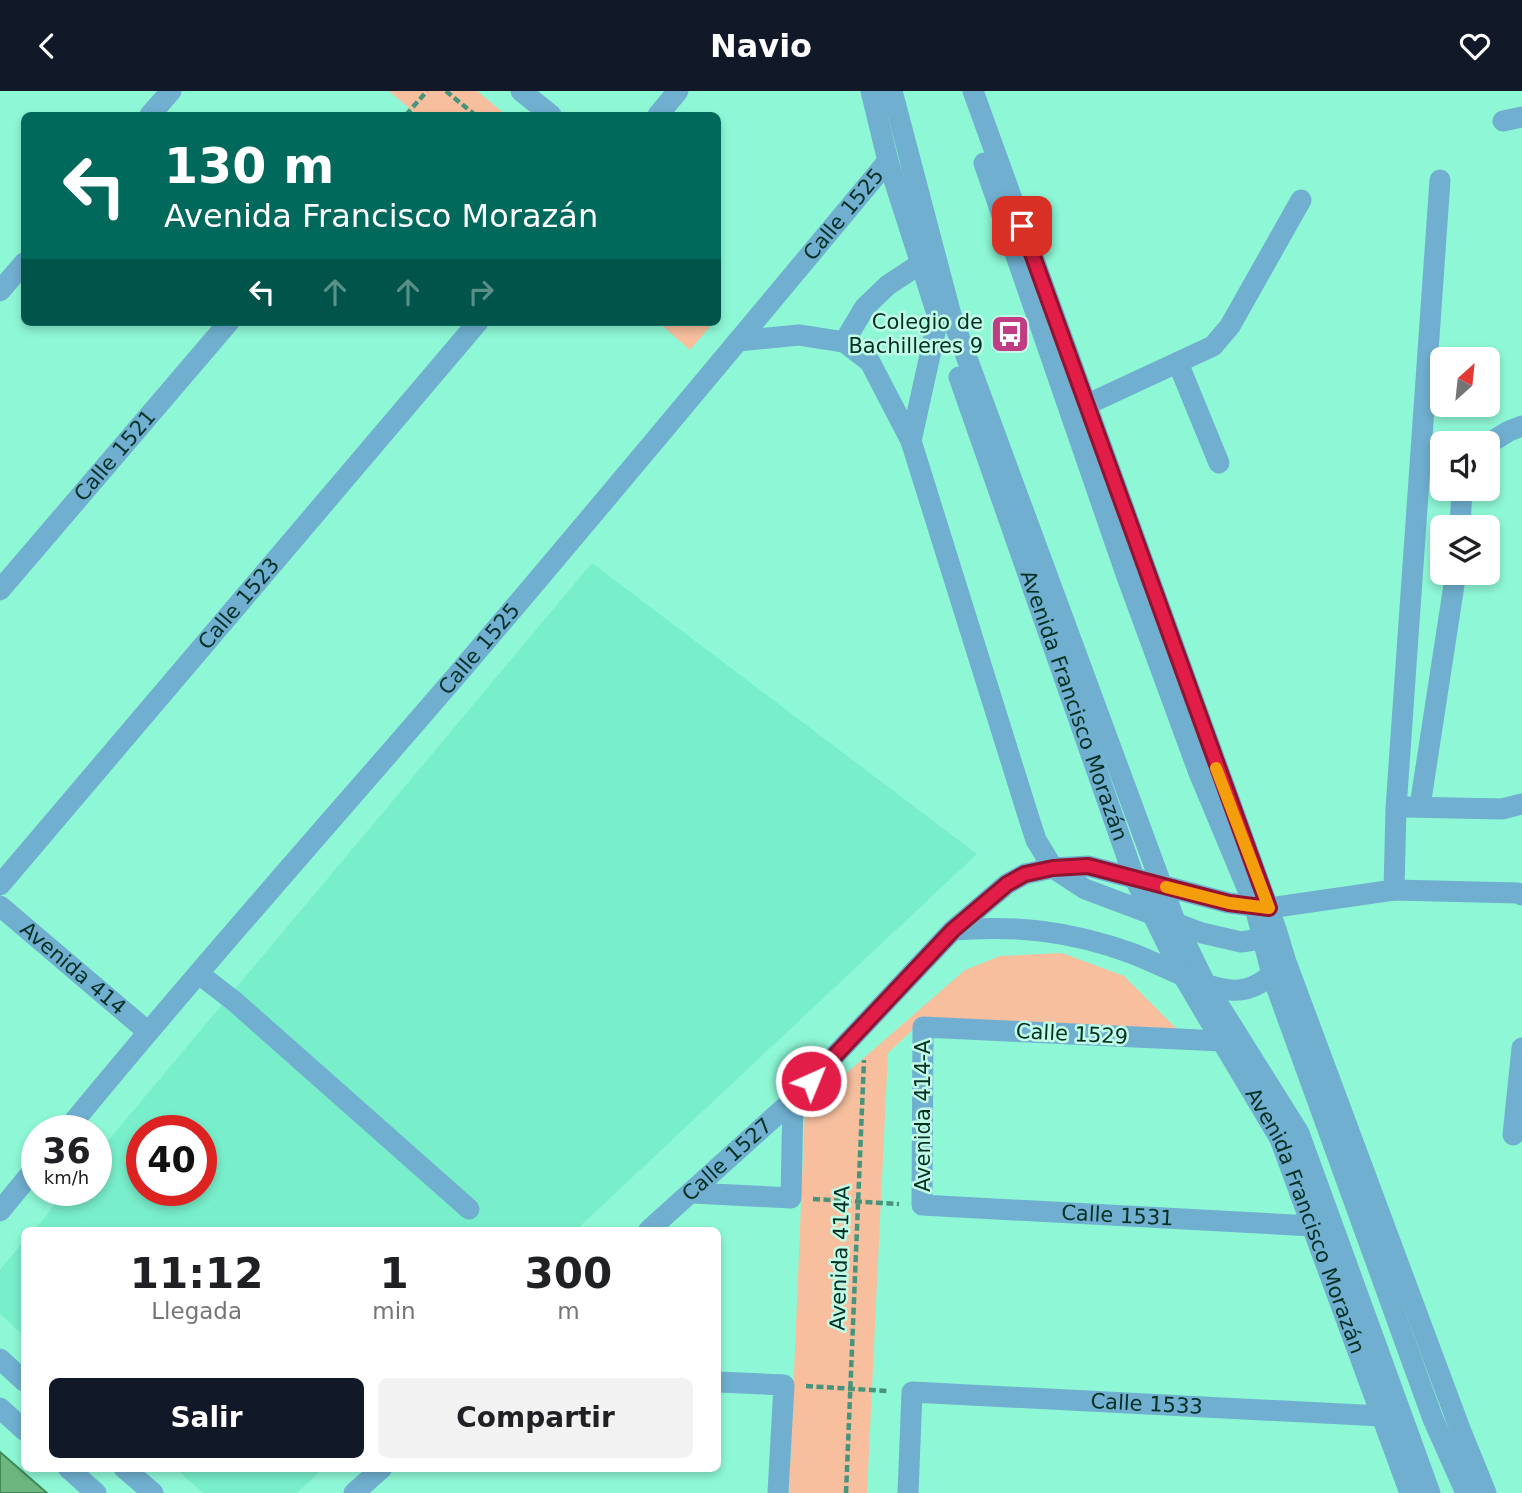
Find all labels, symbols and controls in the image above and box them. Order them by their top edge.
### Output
icon: back [28,27,66,65]
text: Navio [710,27,812,65]
icon: heart [1456,27,1494,65]
text: 130 m [164,138,334,195]
icon: left [49,140,140,231]
street label: Calle 1525 [798,164,889,265]
pin [992,196,1052,256]
text: Avenida Francisco Morazán [164,197,598,235]
icon: arrive [1003,207,1041,245]
icon: left [243,273,281,311]
icon: ahead [316,273,354,311]
icon: ahead [389,273,427,311]
icon: right [462,273,500,311]
place label: Colegio de Bachilleres 9 [848,310,983,358]
bus stop icon: Colegio de Bachilleres 9 [989,313,1031,355]
north arrow [1430,347,1500,417]
map controls [1430,347,1500,585]
street label: Calle 1521 [69,405,161,506]
button: sound [1430,431,1500,501]
button: layers [1430,515,1500,585]
street label: Calle 1523 [193,553,284,654]
street label: Avenida Francisco Morazán [1016,567,1132,844]
street label: Calle 1525 [434,598,525,699]
street label: Avenida 414 [16,917,131,1020]
street label: Calle 1529 [1015,1019,1129,1049]
street label: Avenida 414-A [911,1039,935,1192]
position arrow [774,1044,848,1118]
street label: Avenida Francisco Morazán [1240,1083,1370,1357]
street label: Calle 1527 [677,1113,777,1206]
speed limit sign: 40 [126,1115,217,1206]
text: 36 [42,1131,91,1171]
text: km/h [44,1167,89,1188]
street label: Avenida 414A [825,1185,855,1331]
street label: Calle 1531 [1061,1201,1174,1231]
text: 11:12 [130,1249,264,1298]
text: 1 [379,1249,409,1298]
text: 300 [525,1249,612,1298]
text: Llegada [151,1298,242,1324]
text: min [372,1298,416,1324]
text: m [557,1298,580,1324]
button: Salir [49,1378,364,1458]
button: Compartir [378,1378,693,1458]
street label: Calle 1533 [1090,1389,1203,1419]

